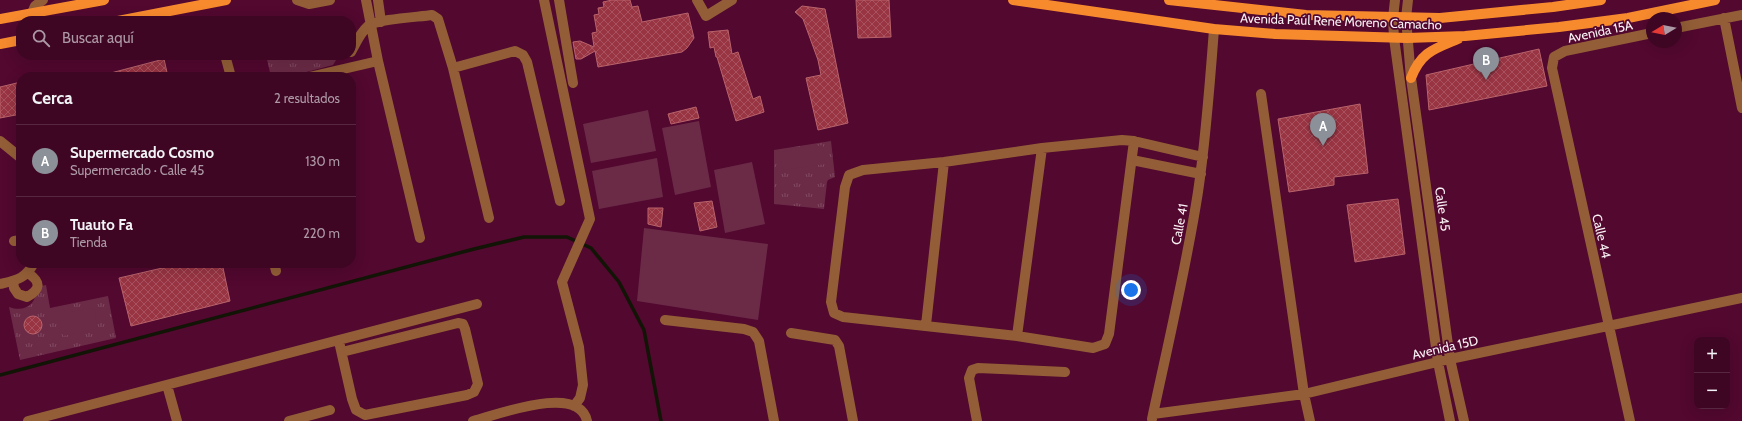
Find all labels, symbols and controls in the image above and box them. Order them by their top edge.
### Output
street label: Avenida Paúl René Moreno Camacho [1240,9,1442,33]
north arrow [1646,12,1682,48]
search box [16,16,356,60]
street label: Avenida 15A [1566,16,1634,46]
icon: search [30,27,52,49]
text: Buscar aquí [62,29,134,47]
pin: B [1473,47,1499,80]
text: Cerca [32,88,73,108]
text: 2 resultados [274,90,340,106]
pin: A [1310,113,1336,146]
text: Supermercado Cosmo [70,144,214,162]
text: A [41,153,49,169]
text: 130 m [305,153,340,169]
text: Supermercado · Calle 45 [70,162,204,178]
street label: Calle 45 [1432,186,1454,232]
street label: Calle 41 [1167,202,1191,246]
street label: Calle 44 [1589,212,1615,260]
text: Tuauto Fa [70,216,133,234]
text: B [41,225,49,241]
text: 220 m [303,225,340,241]
text: Tienda [70,234,107,250]
your location [1121,280,1141,300]
street label: Avenida 15D [1410,332,1480,362]
map controls [1694,337,1730,409]
button: + [1694,337,1730,373]
button: − [1694,373,1730,409]

